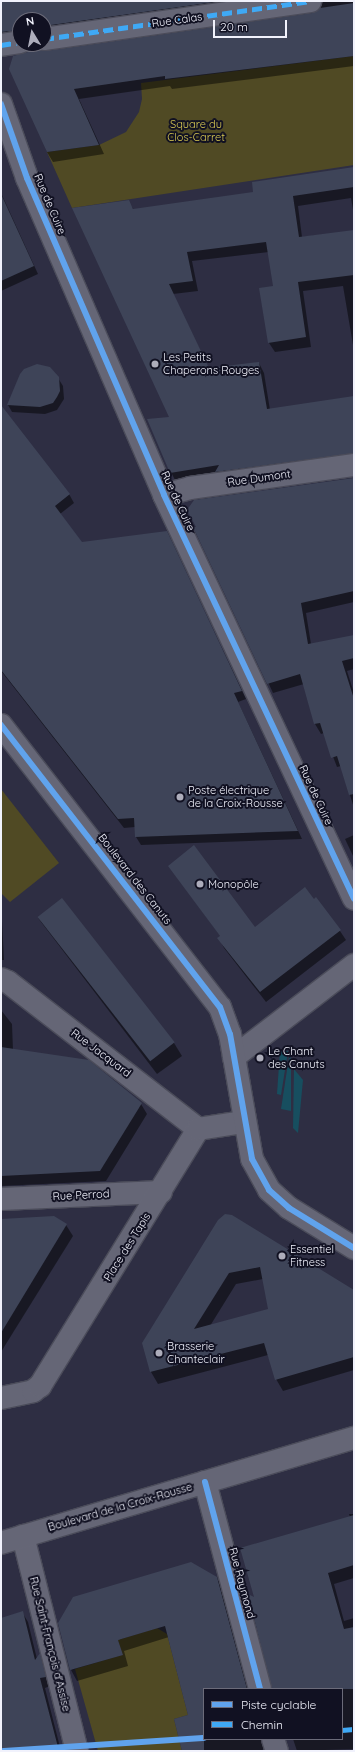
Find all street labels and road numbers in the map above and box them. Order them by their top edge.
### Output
street label: Rue Calas [151,10,203,30]
street label: Rue de Cuire [31,172,69,236]
street label: Rue Dumont [227,467,291,489]
street label: Rue de Cuire [158,469,198,533]
street label: Rue de Cuire [296,763,336,827]
street label: Boulevard des Canuts [96,831,174,927]
street label: Rue Jacquard [68,1026,134,1080]
street label: Rue Perrod [52,1187,110,1203]
street label: Place des Tapis [101,1210,153,1284]
street label: Boulevard de la Croix-Rousse [46,1480,194,1534]
street label: Rue Raymond [226,1546,258,1620]
street label: Rue Saint-François d'Assise [27,1575,73,1713]

